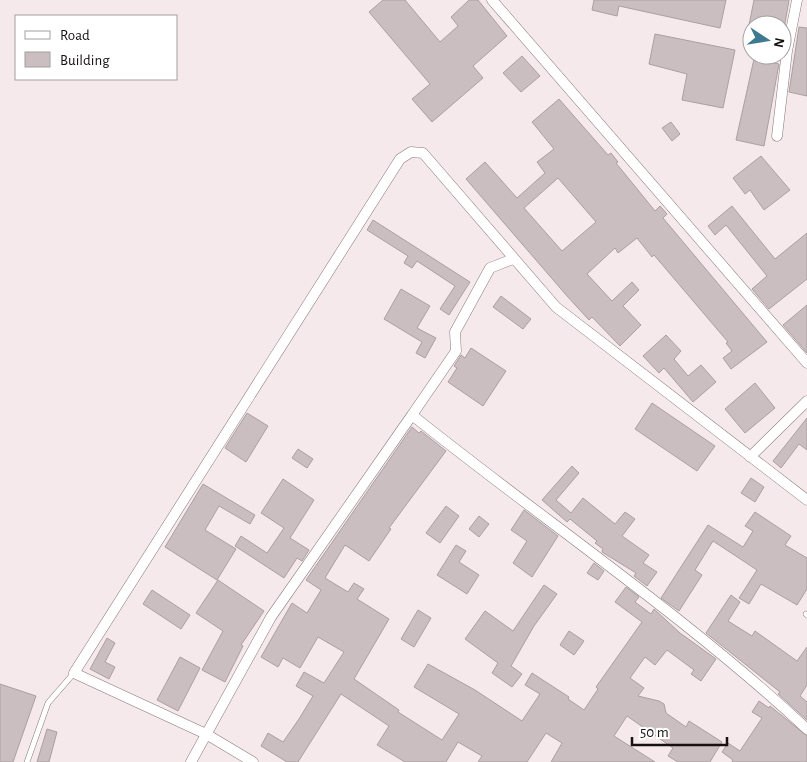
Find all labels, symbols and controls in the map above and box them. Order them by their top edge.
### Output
legend [15,15,178,80]
north arrow [742,15,792,65]
text: Road [60,28,90,43]
text: N [771,36,787,49]
text: Building [60,53,110,68]
scale bar [632,714,727,746]
text: 50 m [640,725,669,740]

